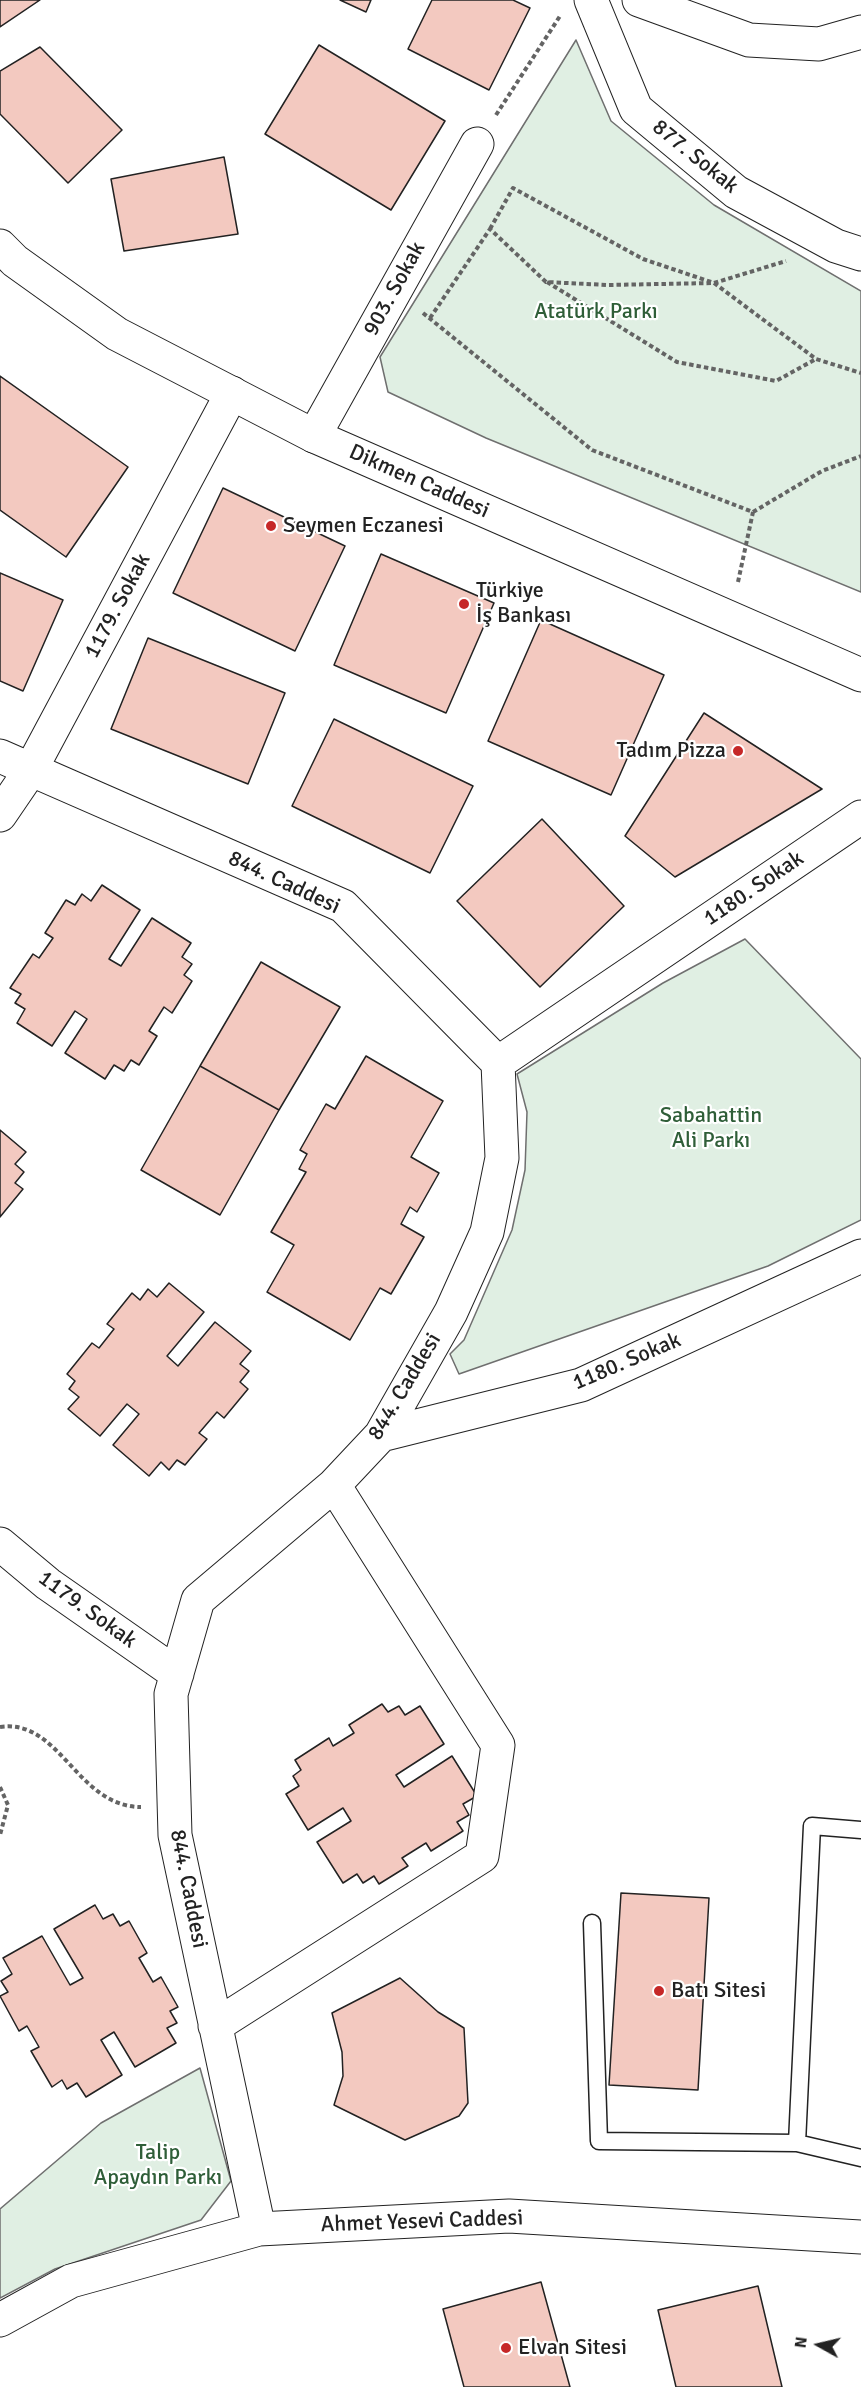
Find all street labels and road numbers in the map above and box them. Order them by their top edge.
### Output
street label: 877. Sokak [647,114,743,200]
street label: 903. Sokak [358,237,432,341]
street label: Dikmen Caddesi [345,439,493,525]
street label: 1179. Sokak [79,549,157,663]
street label: 844. Caddesi [224,846,344,920]
street label: 1180. Sokak [699,846,809,932]
street label: 1180. Sokak [569,1327,685,1397]
street label: 844. Caddesi [363,1329,447,1445]
street label: 1179. Sokak [33,1566,141,1654]
street label: 844. Caddesi [164,1827,212,1951]
street label: Ahmet Yesevi Caddesi [320,2205,524,2239]

